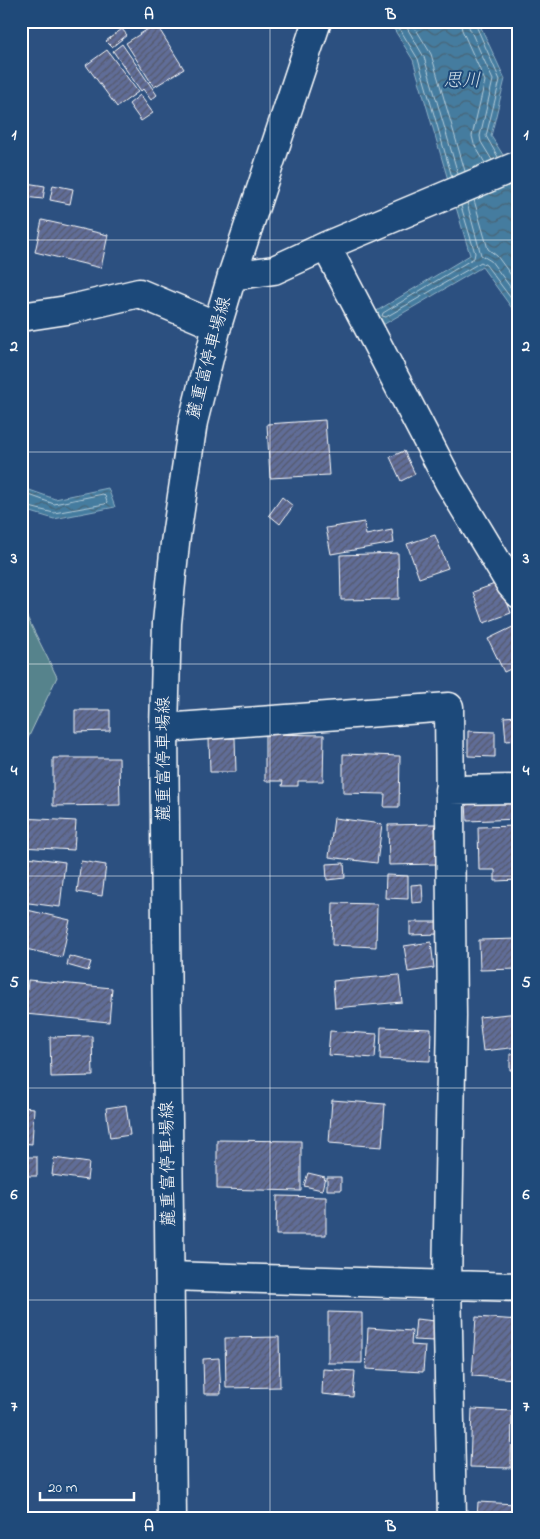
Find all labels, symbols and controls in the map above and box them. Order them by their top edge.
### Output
text: A [144,3,154,27]
text: B [385,3,397,27]
water label: 思川 [443,68,481,95]
text: 1 [11,123,17,147]
text: 1 [523,123,529,147]
street label: 麓重富停車場線 [181,294,239,422]
text: 2 [9,335,18,359]
text: 2 [521,335,530,359]
text: 3 [10,547,18,571]
text: 3 [522,547,530,571]
street label: 麓重富停車場線 [152,696,178,822]
text: 4 [10,759,18,783]
text: 4 [522,759,530,783]
text: 5 [9,971,19,995]
text: 5 [521,971,531,995]
street label: 麓重富停車場線 [155,1101,183,1227]
text: 6 [9,1183,18,1207]
text: 6 [521,1183,530,1207]
text: 7 [11,1395,18,1419]
text: 7 [523,1395,530,1419]
scale bar [40,1469,134,1501]
text: 20 m [48,1477,78,1499]
text: A [144,1515,154,1539]
text: B [385,1515,397,1539]

